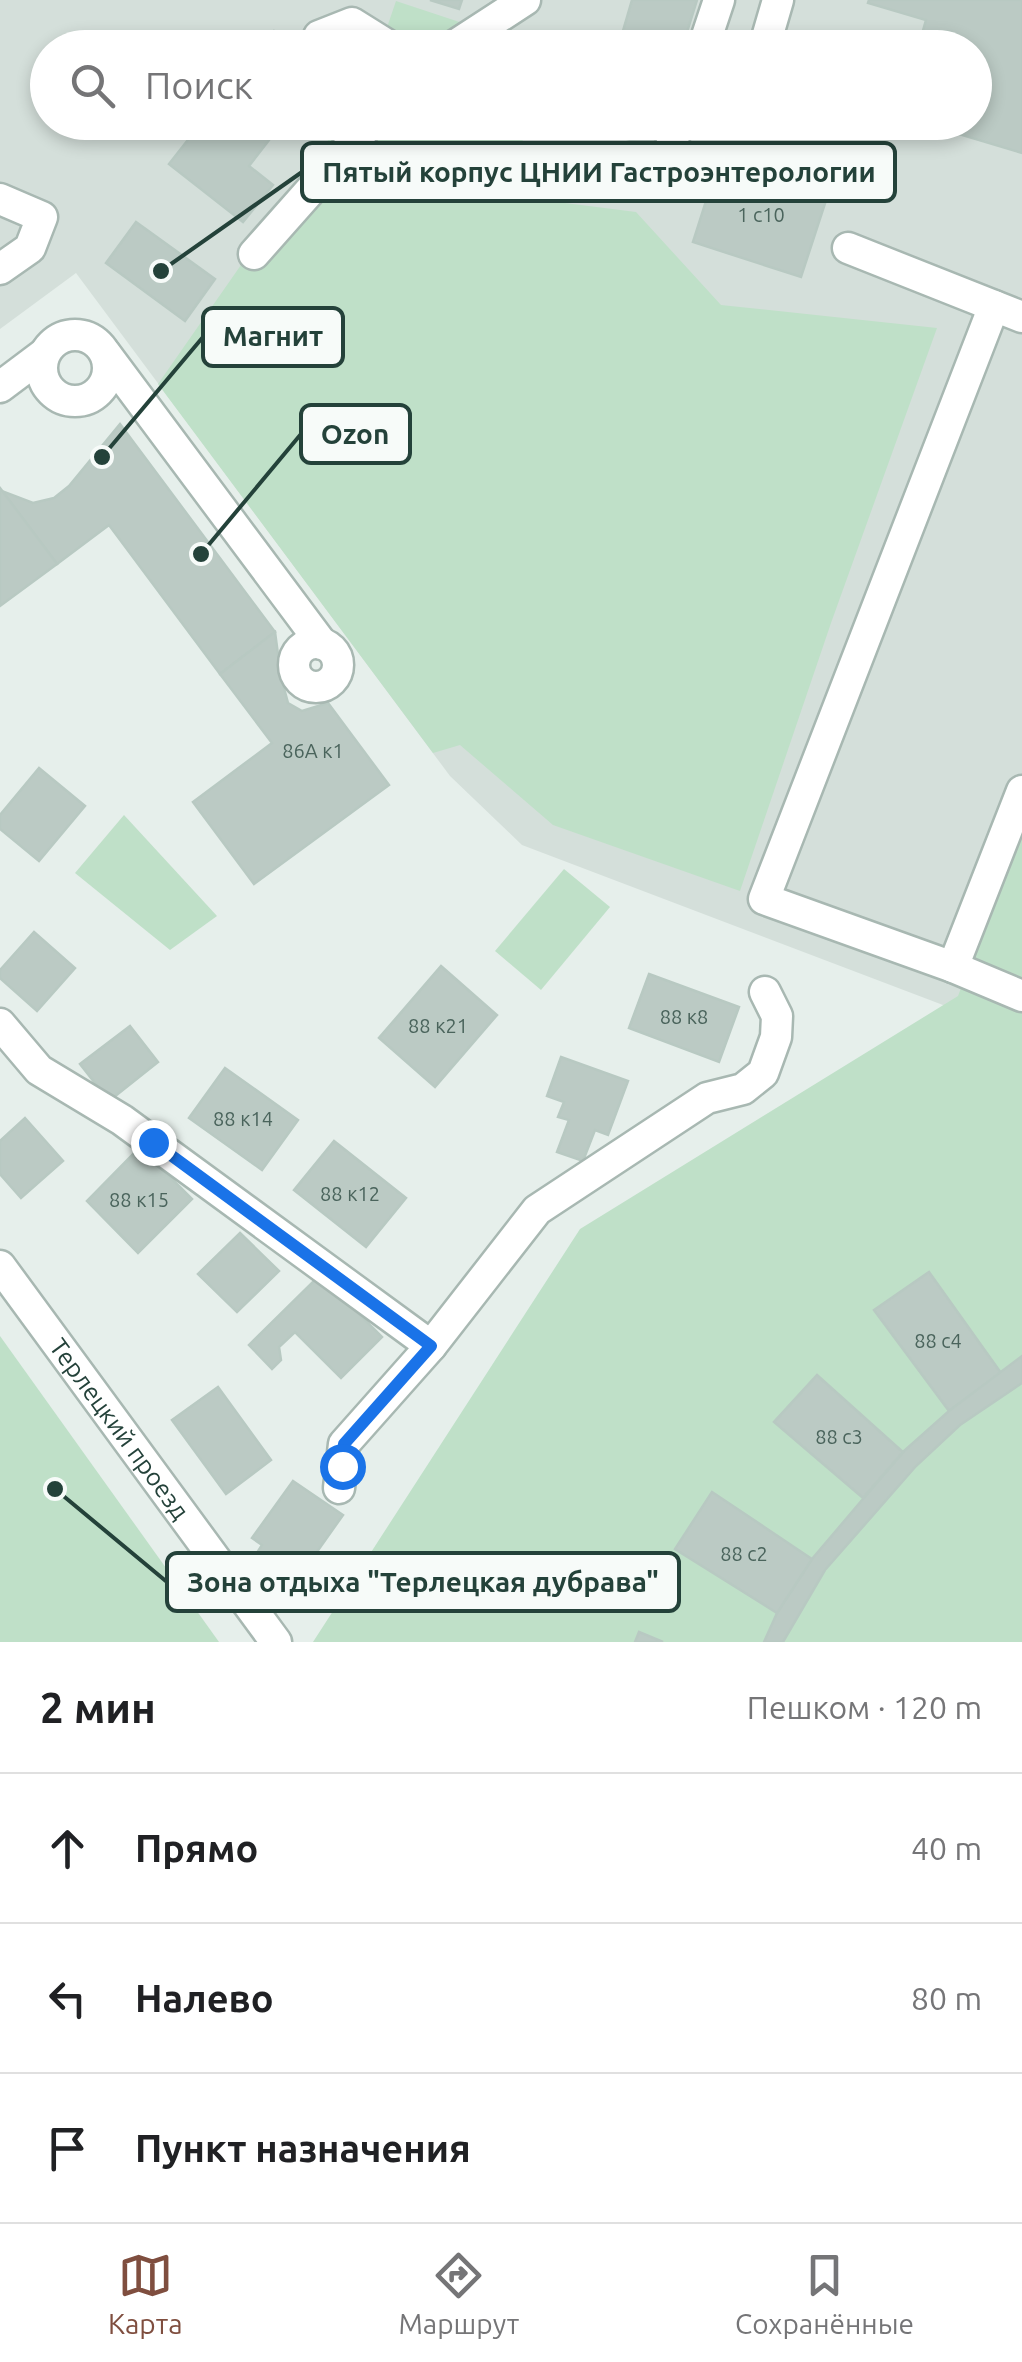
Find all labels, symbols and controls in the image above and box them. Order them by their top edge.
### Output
search box [30,30,992,140]
icon: search [65,58,120,113]
text: Поиск [145,64,253,106]
callout: Пятый корпус ЦНИИ Гастроэнтерологии [302,143,895,201]
text: Пятый корпус ЦНИИ Гастроэнтерологии [322,156,876,187]
house number: 1 с10 [737,203,785,226]
callout: Магнит [203,308,343,366]
text: Магнит [223,320,323,351]
callout: Ozon [301,405,410,463]
text: Ozon [321,418,389,449]
house number: 86А к1 [282,739,344,762]
house number: 88 к8 [660,1005,708,1028]
house number: 88 к21 [408,1014,468,1037]
house number: 88 к14 [213,1107,273,1130]
route end [131,1120,177,1166]
house number: 88 к12 [320,1182,380,1205]
house number: 88 к15 [109,1188,169,1211]
house number: 88 с4 [914,1329,962,1352]
street label: Терлецкий проезд [44,1333,195,1524]
house number: 88 с3 [815,1425,863,1448]
route start [320,1444,366,1490]
house number: 88 с2 [720,1542,768,1565]
callout: Зона отдыха "Терлецкая дубрава" [167,1553,679,1611]
text: Зона отдыха "Терлецкая дубрава" [187,1566,659,1597]
text: 2 мин [40,1684,156,1731]
text: Пешком · 120 m [747,1689,982,1725]
icon: ahead [40,1821,95,1876]
text: Прямо [135,1827,258,1869]
text: 40 m [911,1830,982,1866]
icon: left [40,1971,95,2026]
text: Налево [135,1977,274,2019]
text: 80 m [911,1980,982,2016]
icon: arrive [40,2121,95,2176]
text: Пункт назначения [135,2127,471,2169]
tab: Карта [108,2248,183,2339]
tab: Маршрут [398,2248,519,2339]
tab: Сохранённые [735,2248,914,2339]

